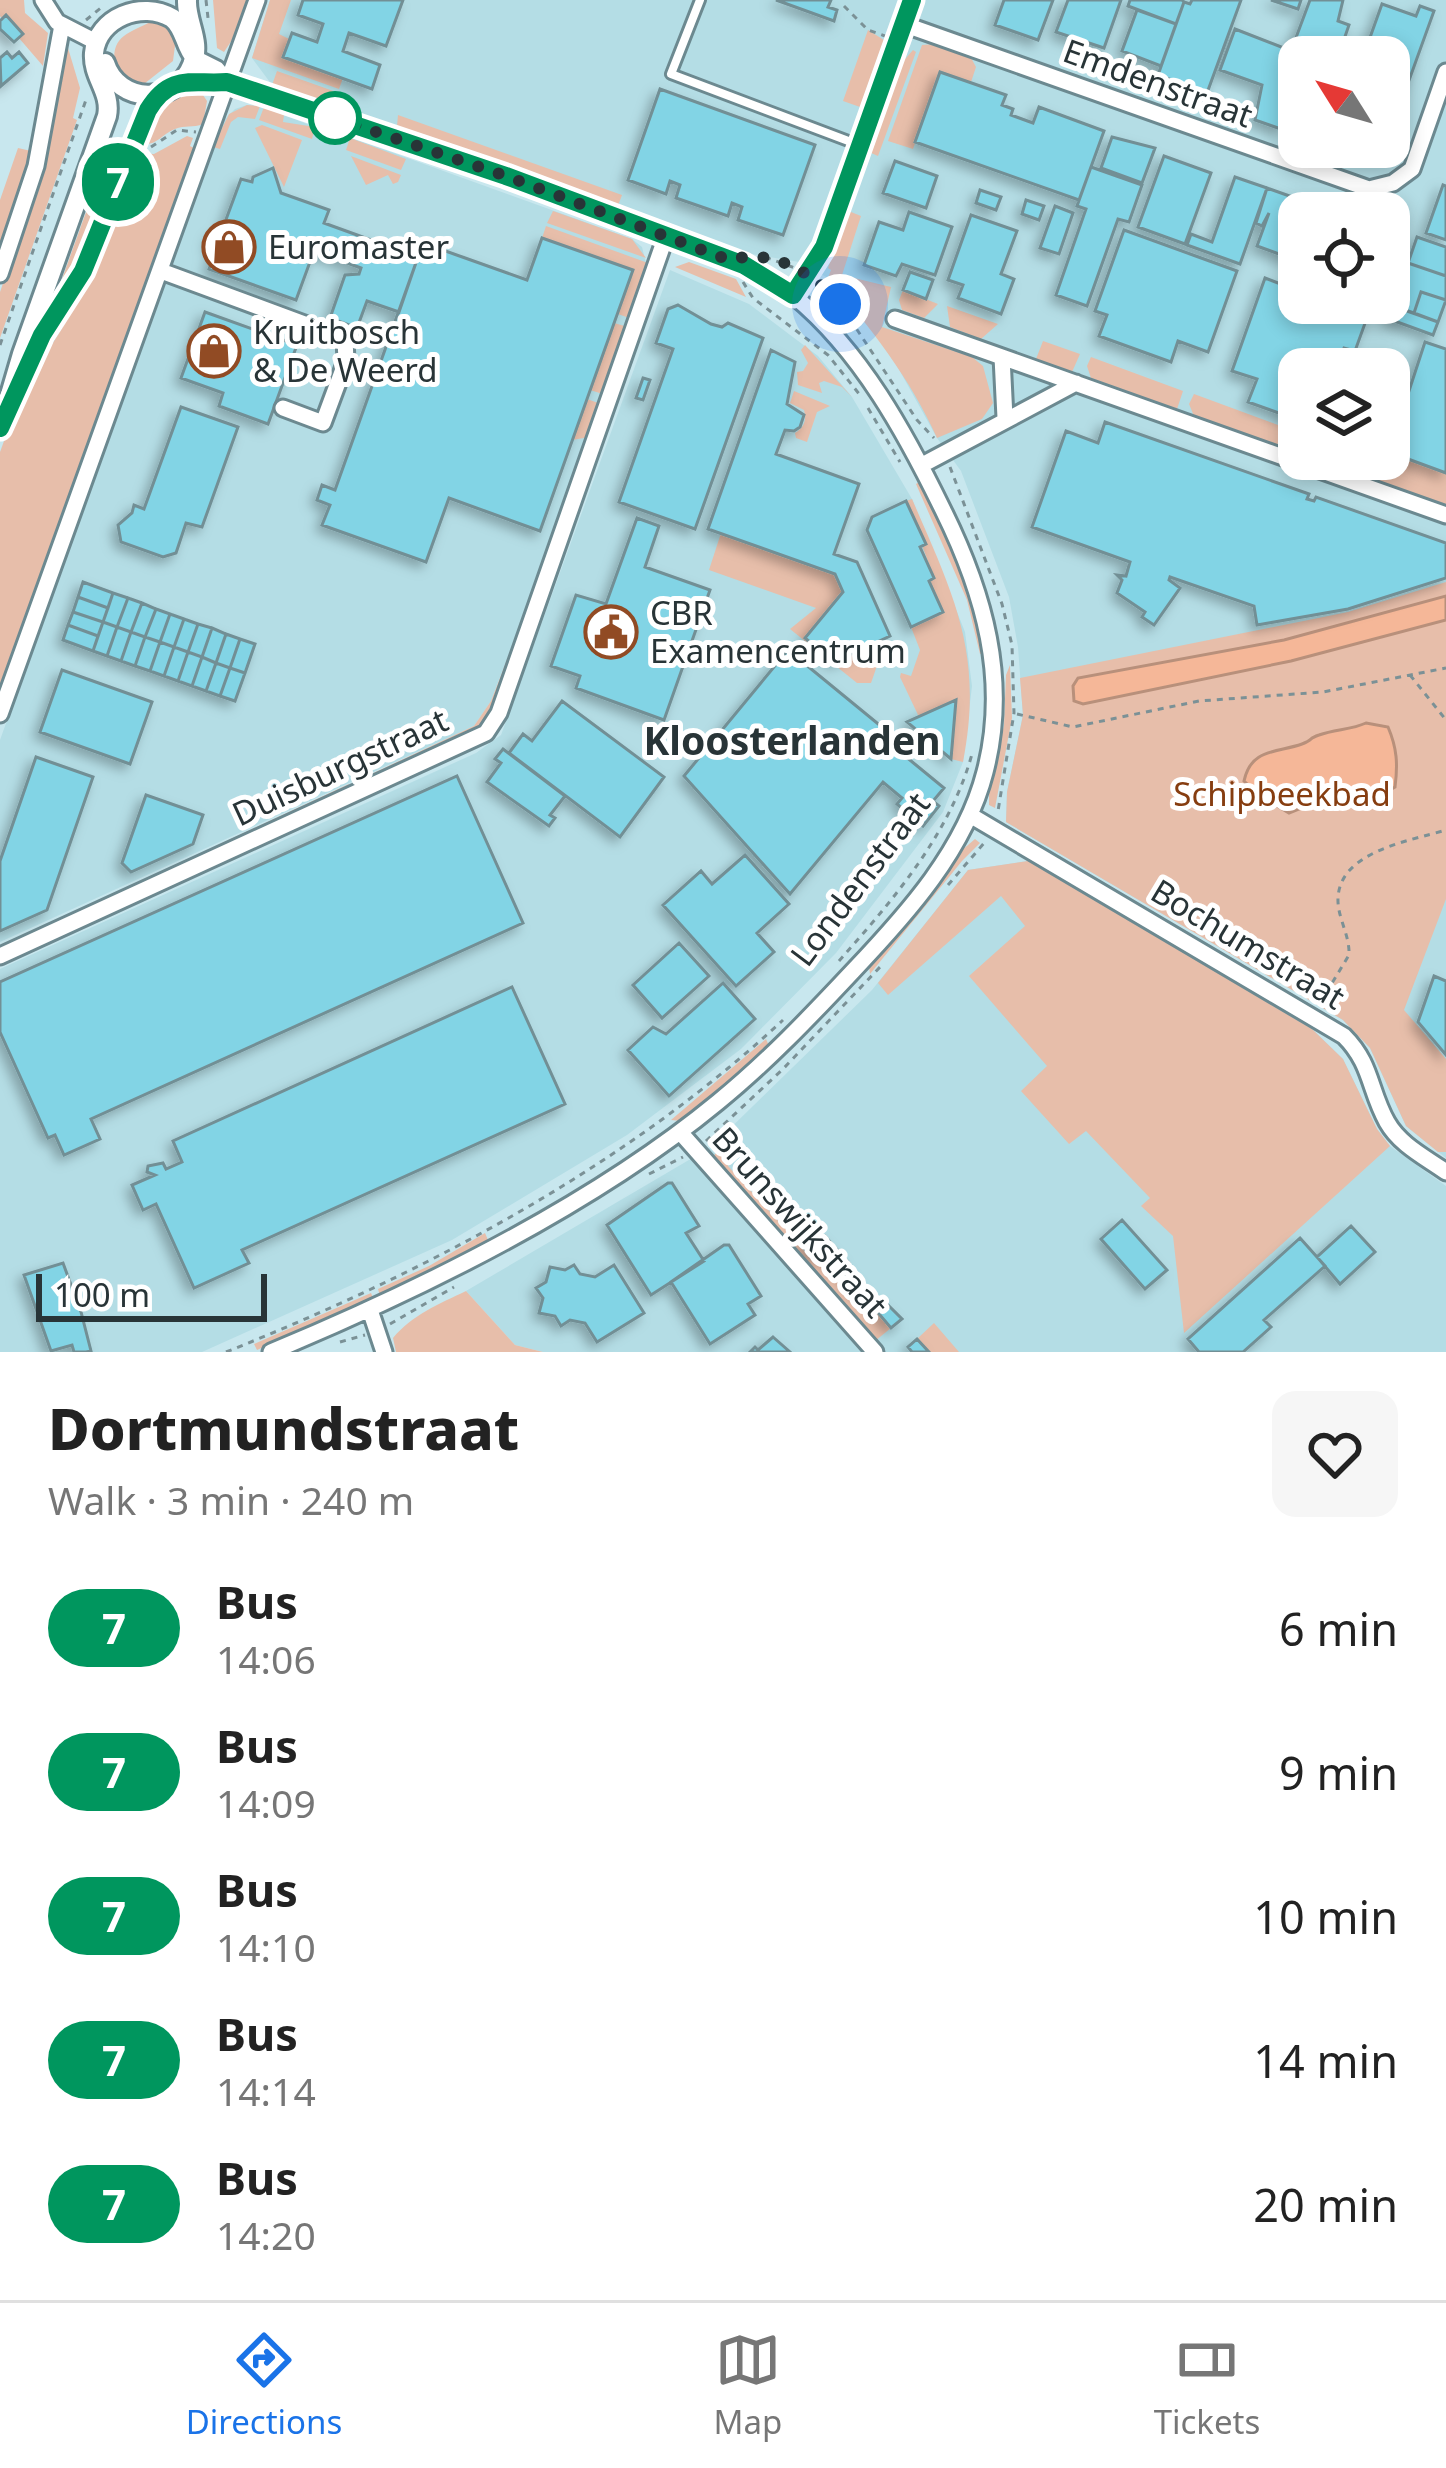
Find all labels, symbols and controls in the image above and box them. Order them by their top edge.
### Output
street label: Emdenstraat [1057,28,1259,138]
north arrow [1278,36,1410,168]
map controls [1278,36,1410,480]
unlabelled marker [310,93,360,143]
line badge: 7 [79,143,157,221]
text: 7 [106,153,130,210]
button: locate [1278,192,1410,324]
shop icon: Euromaster [201,219,257,275]
place label: Euromaster [268,224,449,269]
your location [810,274,870,334]
place label: Kruitbosch & De Weerd [253,309,438,392]
shop icon: Kruitbosch & De Weerd [186,323,242,379]
button: layers [1278,348,1410,480]
place label: CBR Examencentrum [650,590,906,673]
public building icon: CBR Examencentrum [583,604,639,660]
street label: Duisburgstraat [225,697,455,836]
district label: Kloosterlanden [643,713,941,766]
park label: Schipbeekbad [1173,771,1391,816]
street label: Londenstraat [779,783,940,975]
street label: Bochumstraat [1143,868,1354,1019]
street label: Brunswijkstraat [703,1117,898,1327]
scale bar [36,1268,267,1321]
text: 100 m [54,1272,150,1317]
text: Dortmundstraat [48,1389,519,1467]
button: heart [1272,1391,1398,1517]
text: Walk · 3 min · 240 m [48,1473,414,1526]
text: Bus [216,1571,298,1632]
text: 6 min [1279,1598,1398,1659]
text: 7 [102,1599,126,1656]
text: 14:06 [216,1632,316,1685]
text: Bus [216,1715,298,1776]
text: 9 min [1279,1742,1398,1803]
text: 7 [102,1743,126,1800]
text: 14:09 [216,1776,316,1829]
text: Bus [216,1859,298,1920]
text: 10 min [1253,1886,1398,1947]
text: 7 [102,1887,126,1944]
text: 14:10 [216,1920,316,1973]
text: Bus [216,2003,298,2064]
text: 14 min [1253,2030,1398,2091]
text: 7 [102,2031,126,2088]
text: 14:14 [216,2064,316,2117]
text: Bus [216,2147,298,2208]
text: 20 min [1253,2174,1398,2235]
text: 7 [102,2175,126,2232]
text: 14:20 [216,2208,316,2261]
tab: Directions [186,2327,342,2444]
tab: Map [714,2327,782,2444]
tab: Tickets [1154,2327,1260,2444]

